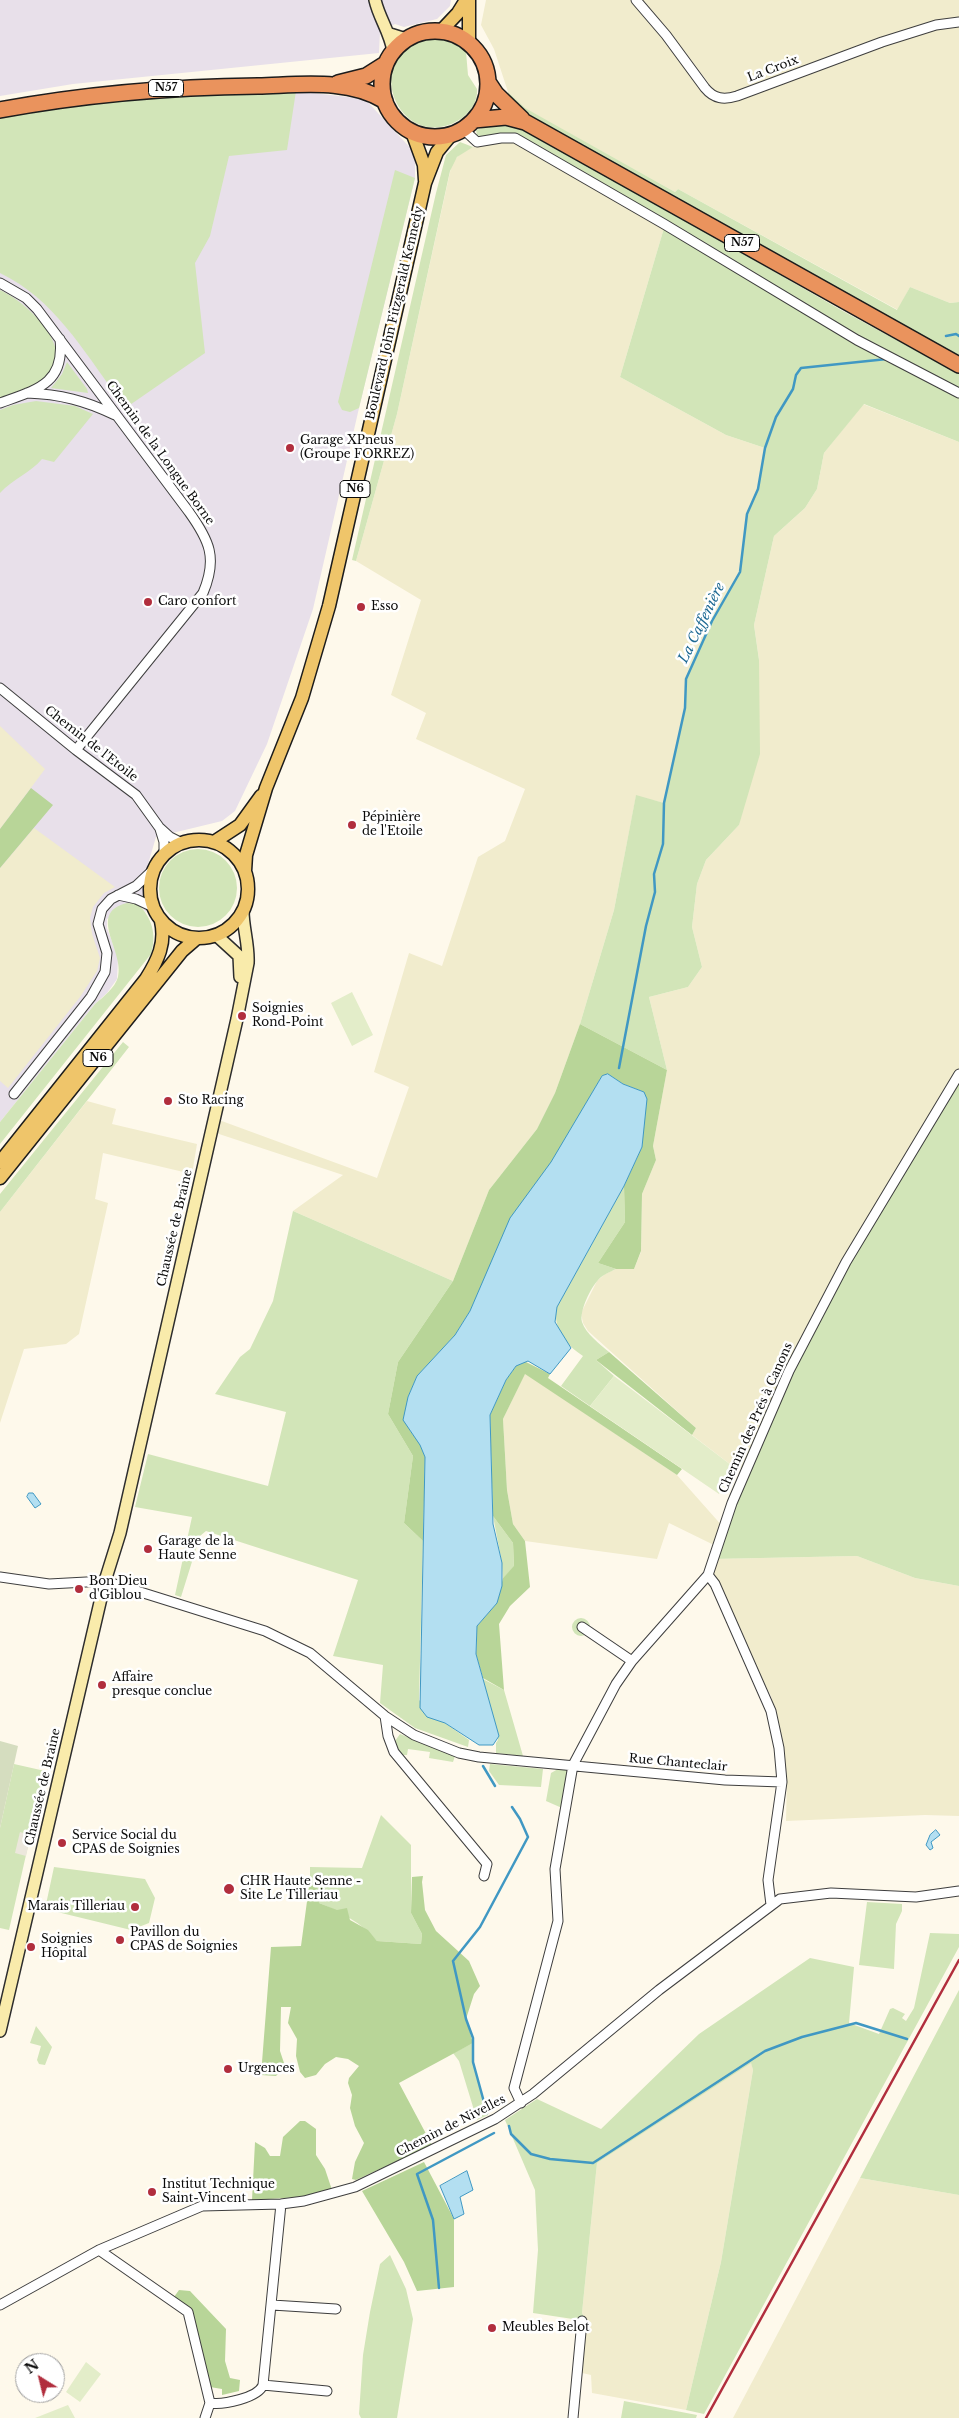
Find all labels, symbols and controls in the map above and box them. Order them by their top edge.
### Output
street label: La Croix [746,53,800,85]
road number: N57 [148,80,184,96]
street label: Boulevard John Fitzgerald Kennedy [363,205,427,421]
road number: N57 [724,234,760,252]
street label: Chemin de la Longue Borne [103,378,217,528]
place label: Garage XPneus (Groupe FORREZ) [300,434,414,462]
marker: Garage XPneus (Groupe FORREZ) [284,442,296,454]
road number: N6 [340,480,370,498]
water label: La Caffenière [675,580,729,666]
place label: Caro confort [158,595,237,609]
marker: Caro confort [142,596,154,608]
place label: Esso [371,600,398,614]
marker: Esso [355,601,367,613]
street label: Chemin de l'Etoile [42,703,140,785]
place label: Pépinière de l'Etoile [362,811,423,839]
marker: Pépinière de l'Etoile [346,819,358,831]
place label: Soignies Rond-Point [252,1002,324,1030]
marker: Soignies Rond-Point [236,1010,248,1022]
road number: N6 [83,1050,113,1066]
place label: Sto Racing [178,1094,244,1108]
marker: Sto Racing [162,1095,174,1107]
street label: Chaussée de Braine [154,1168,196,1288]
street label: Chemin des Prés à Canons [716,1341,796,1495]
place label: Garage de la Haute Senne [158,1535,237,1563]
marker: Garage de la Haute Senne [142,1543,154,1555]
place label: Bon Dieu d'Giblou [89,1575,147,1603]
marker: Bon Dieu d'Giblou [73,1583,85,1595]
place label: Affaire presque conclue [112,1671,212,1699]
marker: Affaire presque conclue [96,1679,108,1691]
street label: Chaussée de Braine [22,1727,64,1847]
street label: Rue Chanteclair [628,1752,728,1774]
place label: Service Social du CPAS de Soignies [72,1829,180,1857]
marker: Service Social du CPAS de Soignies [56,1837,68,1849]
place label: CHR Haute Senne - Site Le Tilleriau [240,1875,361,1903]
marker: CHR Haute Senne - Site Le Tilleriau [222,1882,236,1896]
place label: Marais Tilleriau [27,1900,125,1914]
marker: Marais Tilleriau [129,1901,141,1913]
place label: Pavillon du CPAS de Soignies [130,1926,238,1954]
place label: Soignies Hôpital [41,1933,93,1961]
marker: Pavillon du CPAS de Soignies [114,1934,126,1946]
marker: Soignies Hôpital [25,1941,37,1953]
place label: Urgences [238,2062,295,2076]
marker: Urgences [222,2063,234,2075]
street label: Chemin de Nivelles [394,2092,508,2160]
place label: Institut Technique Saint-Vincent [162,2178,275,2206]
marker: Institut Technique Saint-Vincent [146,2186,158,2198]
place label: Meubles Belot [502,2321,590,2335]
marker: Meubles Belot [486,2322,498,2334]
north arrow [15,2353,65,2403]
text: N [21,2356,42,2378]

